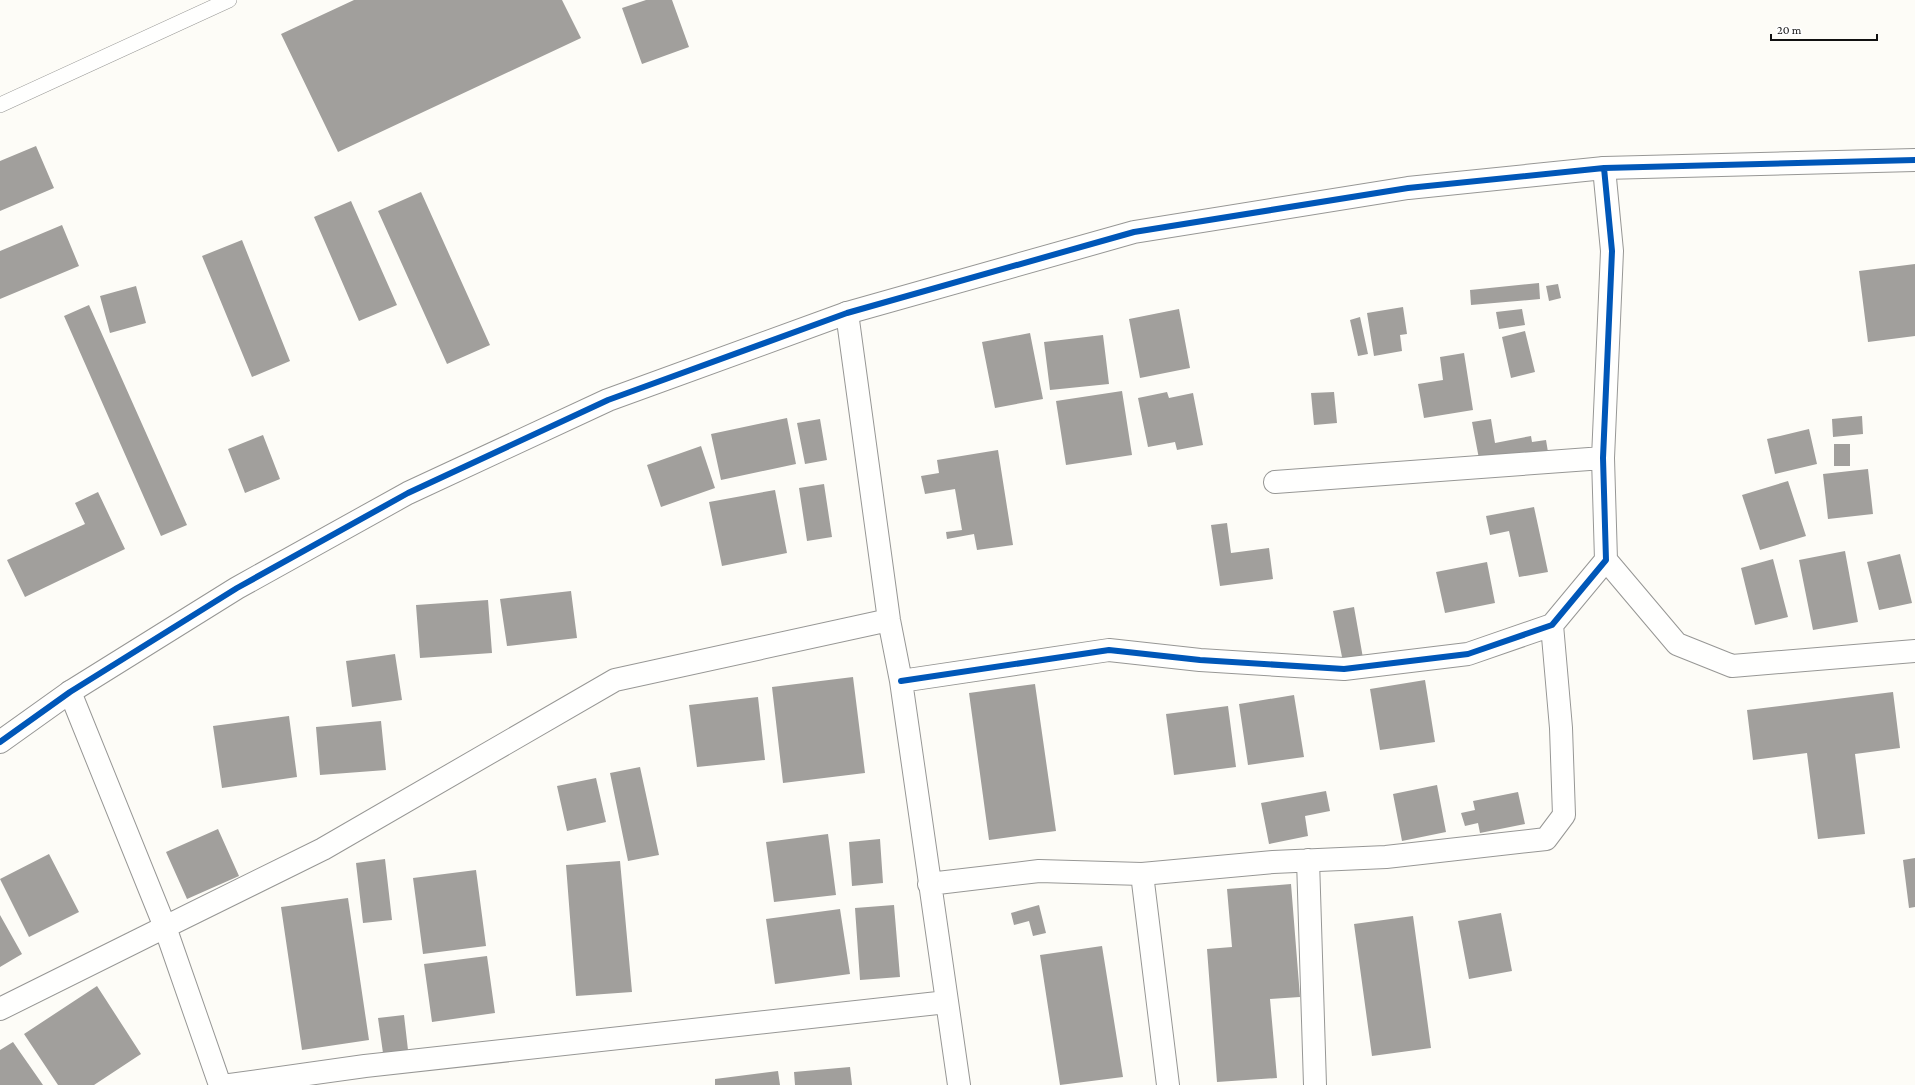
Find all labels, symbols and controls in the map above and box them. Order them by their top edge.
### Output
scale bar [1771,16,1877,42]
text: 20 m [1777,23,1802,37]

